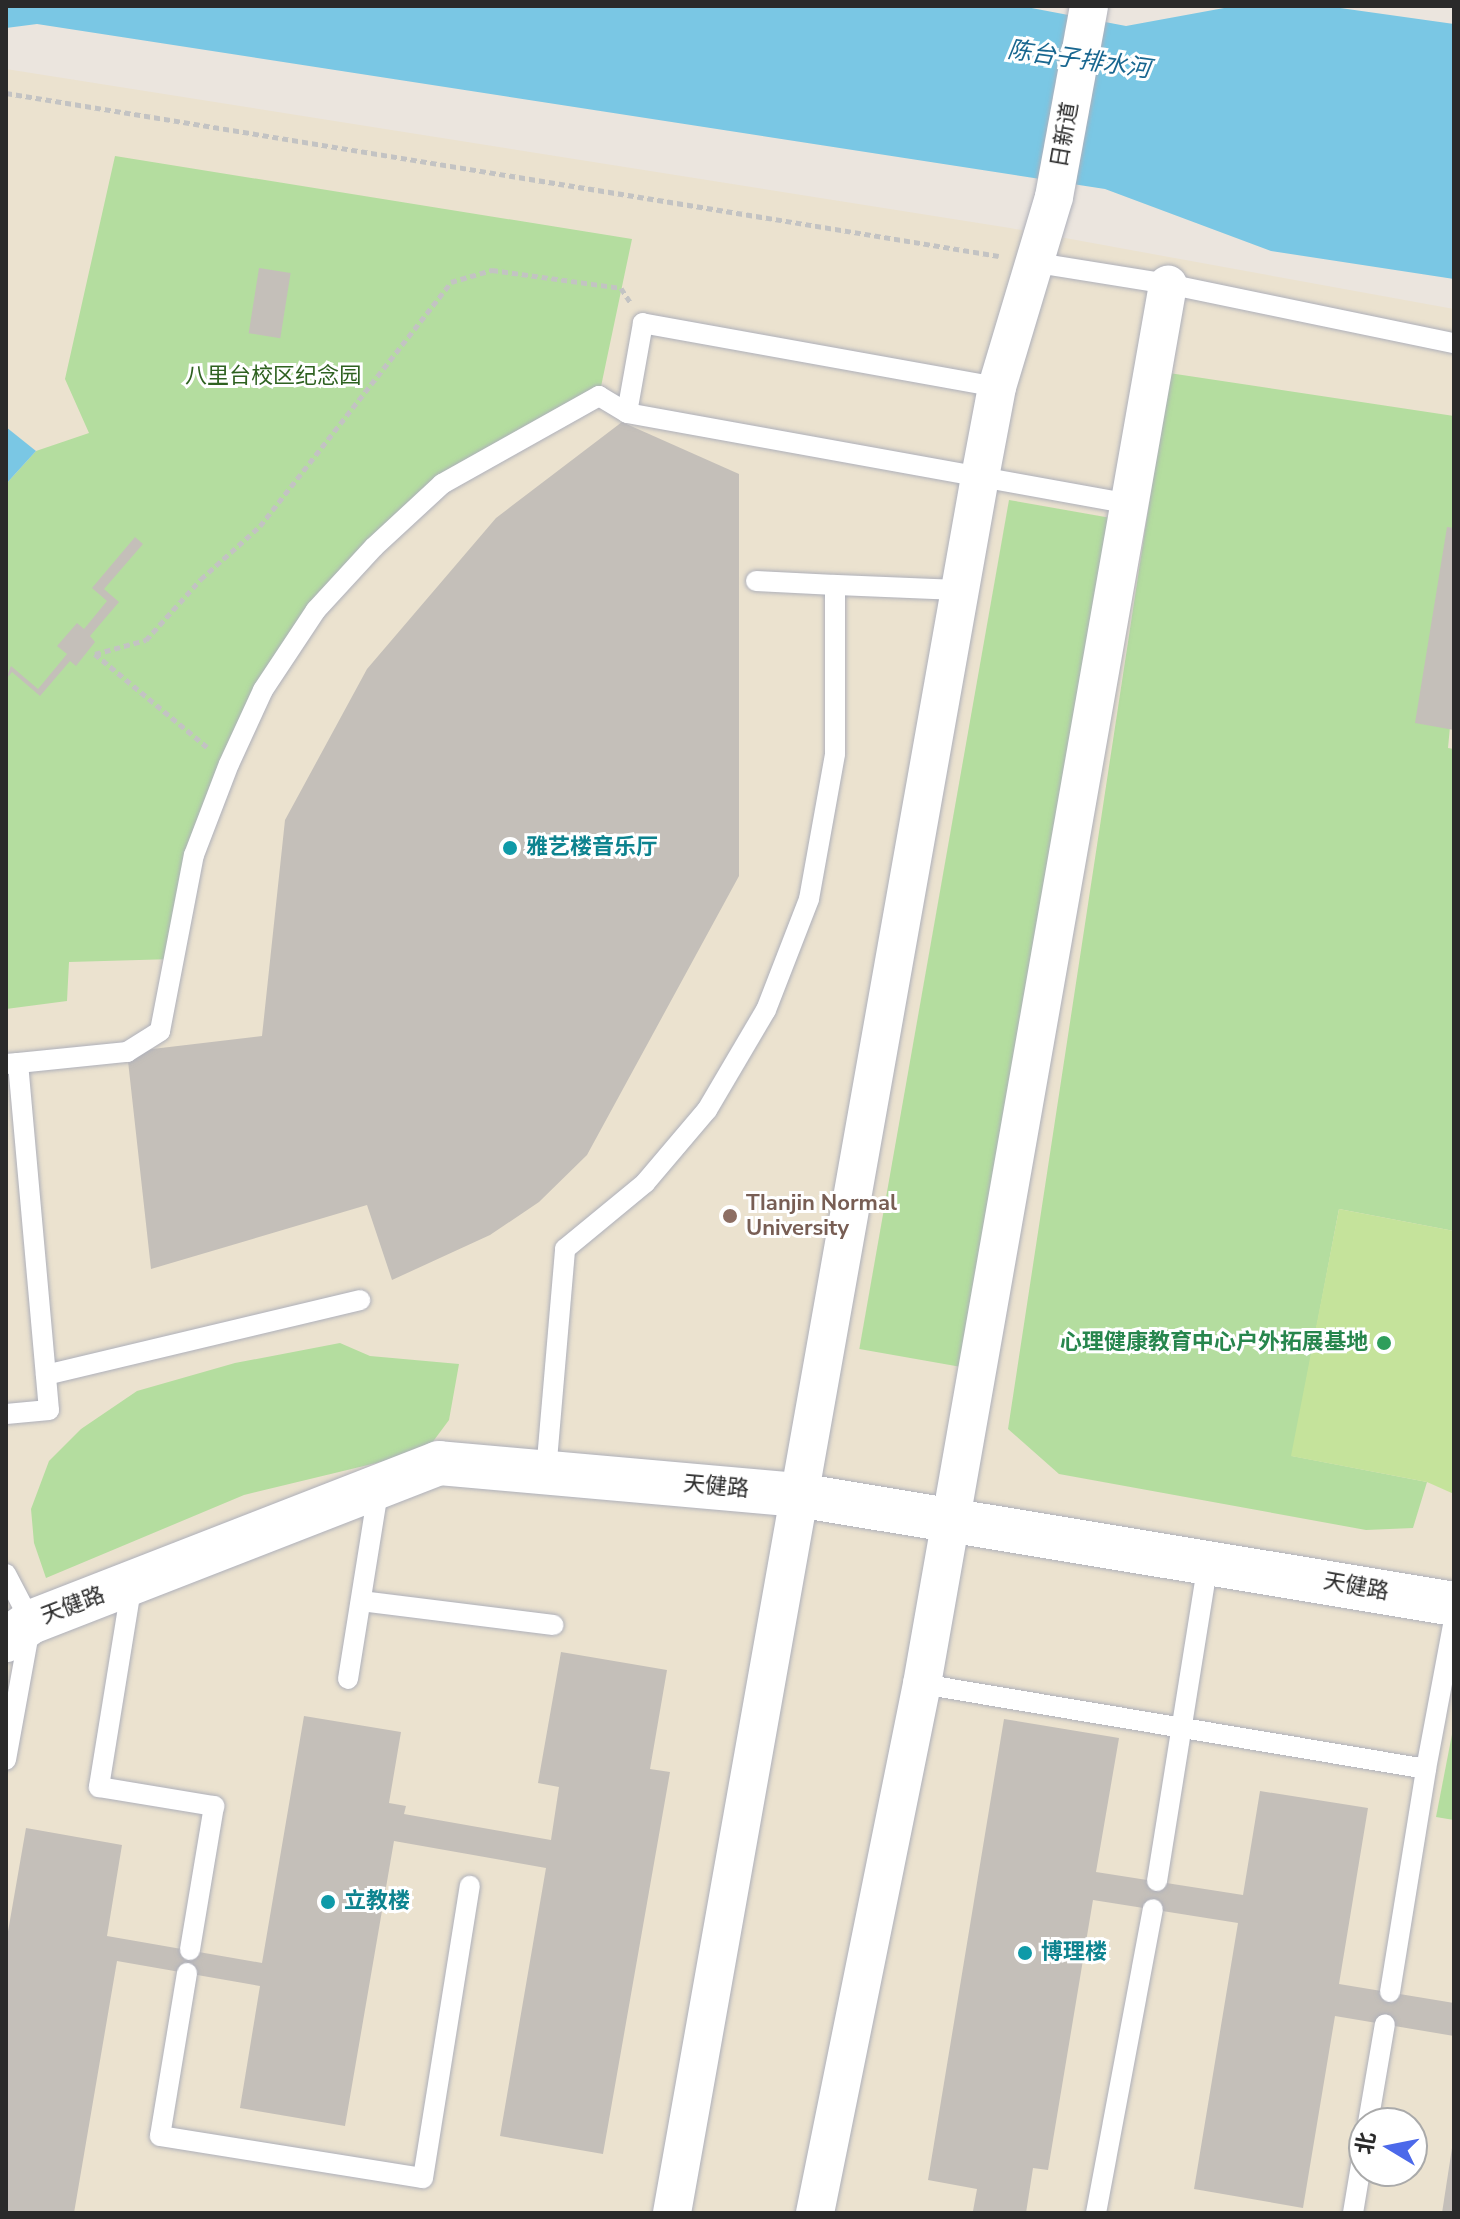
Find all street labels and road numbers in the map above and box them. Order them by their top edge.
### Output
street label: 日新道 [1046,100,1084,170]
street label: 天健路 [682,1471,750,1503]
street label: 天健路 [1321,1568,1391,1606]
street label: 天健路 [37,1582,109,1630]

